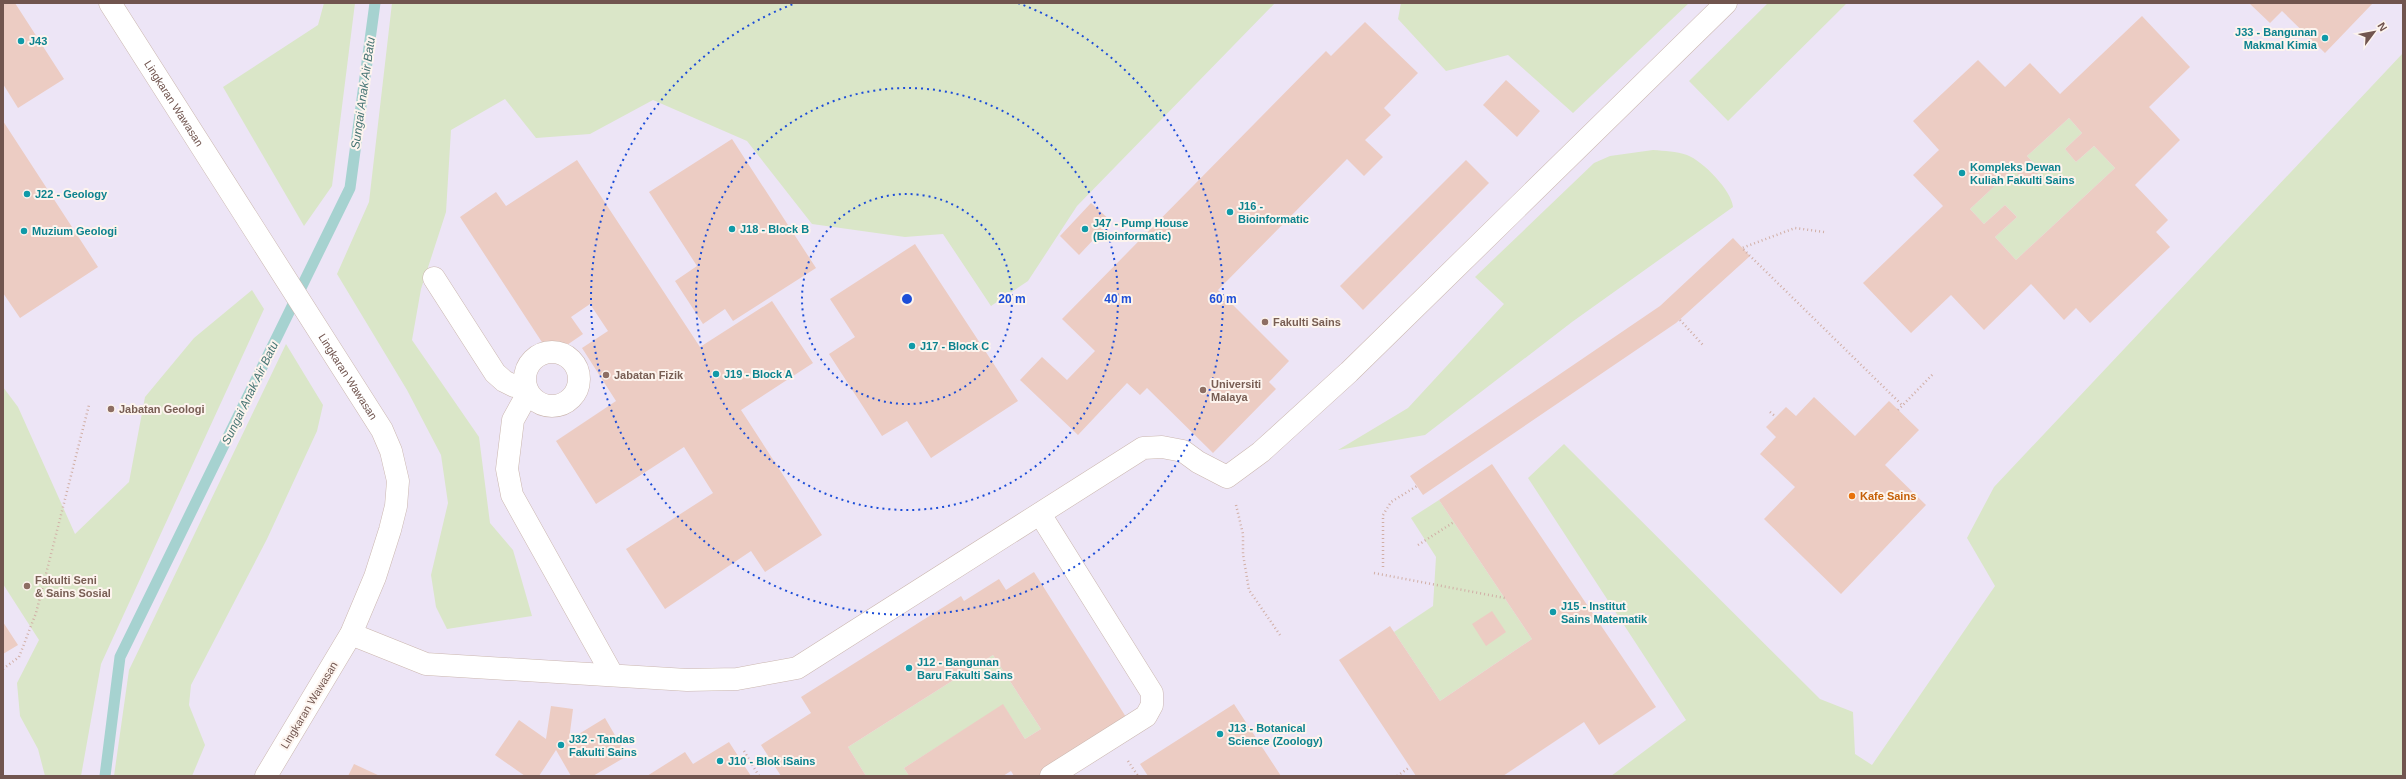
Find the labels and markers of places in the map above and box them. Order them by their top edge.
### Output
place label: J33 - Bangunan Makmal Kimia [2235,26,2318,51]
marker: J33 - Bangunan Makmal Kimia [2320,33,2330,43]
place label: J43 [29,35,47,47]
marker: J43 [16,36,26,46]
place label: Kompleks Dewan Kuliah Fakulti Sains [1970,161,2075,186]
marker: Kompleks Dewan Kuliah Fakulti Sains [1957,168,1967,178]
place label: J22 - Geology [35,188,108,200]
marker: J22 - Geology [22,189,32,199]
place label: J16 - Bioinformatic [1238,200,1309,225]
marker: J16 - Bioinformatic [1225,207,1235,217]
place label: J47 - Pump House (Bioinformatic) [1093,217,1188,242]
place label: J18 - Block B [740,223,809,235]
marker: J18 - Block B [727,224,737,234]
marker: J47 - Pump House (Bioinformatic) [1080,224,1090,234]
place label: Muzium Geologi [32,225,117,237]
marker: Muzium Geologi [19,226,29,236]
centre of rings [900,292,914,306]
place label: Fakulti Sains [1273,316,1341,328]
marker: Fakulti Sains [1260,317,1270,327]
place label: J17 - Block C [920,340,989,352]
marker: J17 - Block C [907,341,917,351]
place label: J19 - Block A [724,368,793,380]
place label: Jabatan Fizik [614,369,684,381]
marker: J19 - Block A [711,369,721,379]
marker: Jabatan Fizik [601,370,611,380]
place label: Universiti Malaya [1211,378,1261,403]
marker: Universiti Malaya [1198,385,1208,395]
place label: Jabatan Geologi [119,403,205,415]
marker: Jabatan Geologi [106,404,116,414]
place label: Kafe Sains [1860,490,1916,502]
marker: Kafe Sains [1847,491,1857,501]
place label: Fakulti Seni & Sains Sosial [35,574,111,599]
marker: Fakulti Seni & Sains Sosial [22,581,32,591]
place label: J15 - Institut Sains Matematik [1561,600,1648,625]
marker: J15 - Institut Sains Matematik [1548,607,1558,617]
place label: J12 - Bangunan Baru Fakulti Sains [917,656,1013,681]
marker: J12 - Bangunan Baru Fakulti Sains [904,663,914,673]
place label: J13 - Botanical Science (Zoology) [1228,722,1323,747]
marker: J13 - Botanical Science (Zoology) [1215,729,1225,739]
place label: J32 - Tandas Fakulti Sains [569,733,637,758]
marker: J32 - Tandas Fakulti Sains [556,740,566,750]
place label: J10 - Blok iSains [728,755,815,767]
marker: J10 - Blok iSains [715,756,725,766]

